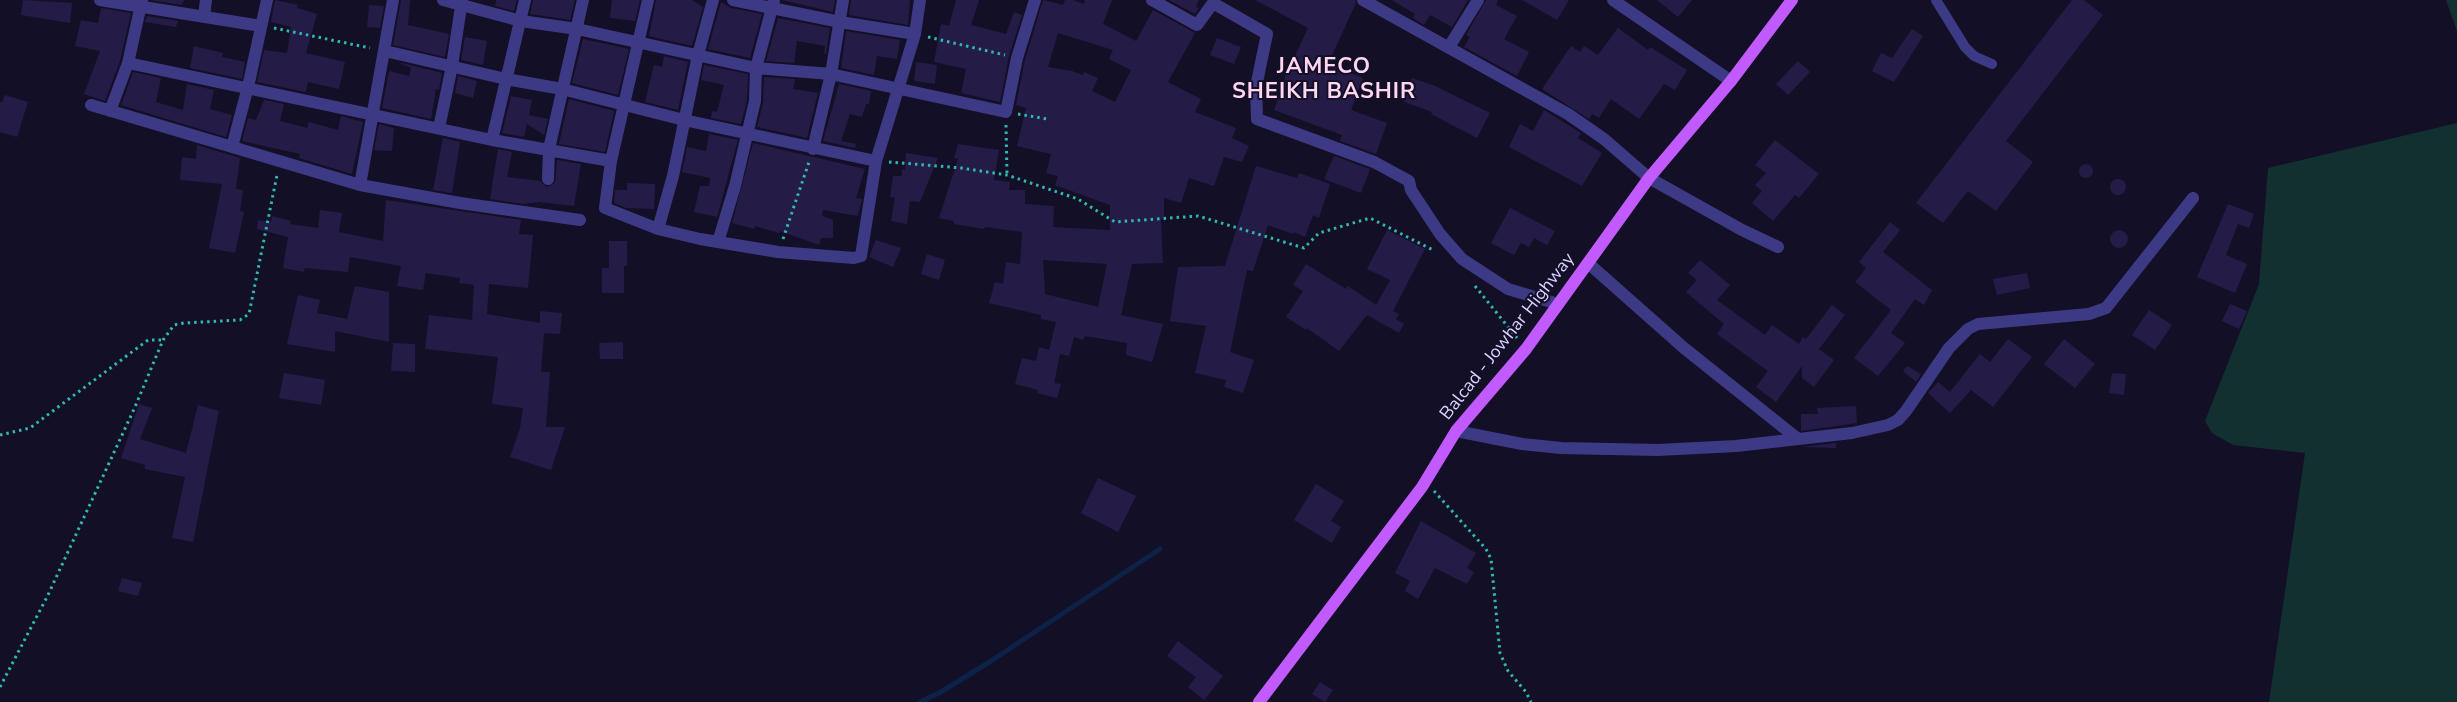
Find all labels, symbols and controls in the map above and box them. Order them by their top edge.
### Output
district label: JAMECO SHEIKH BASHIR [1230,55,1418,106]
street label: Balcad - Jowhar Highway [1436,249,1580,425]

